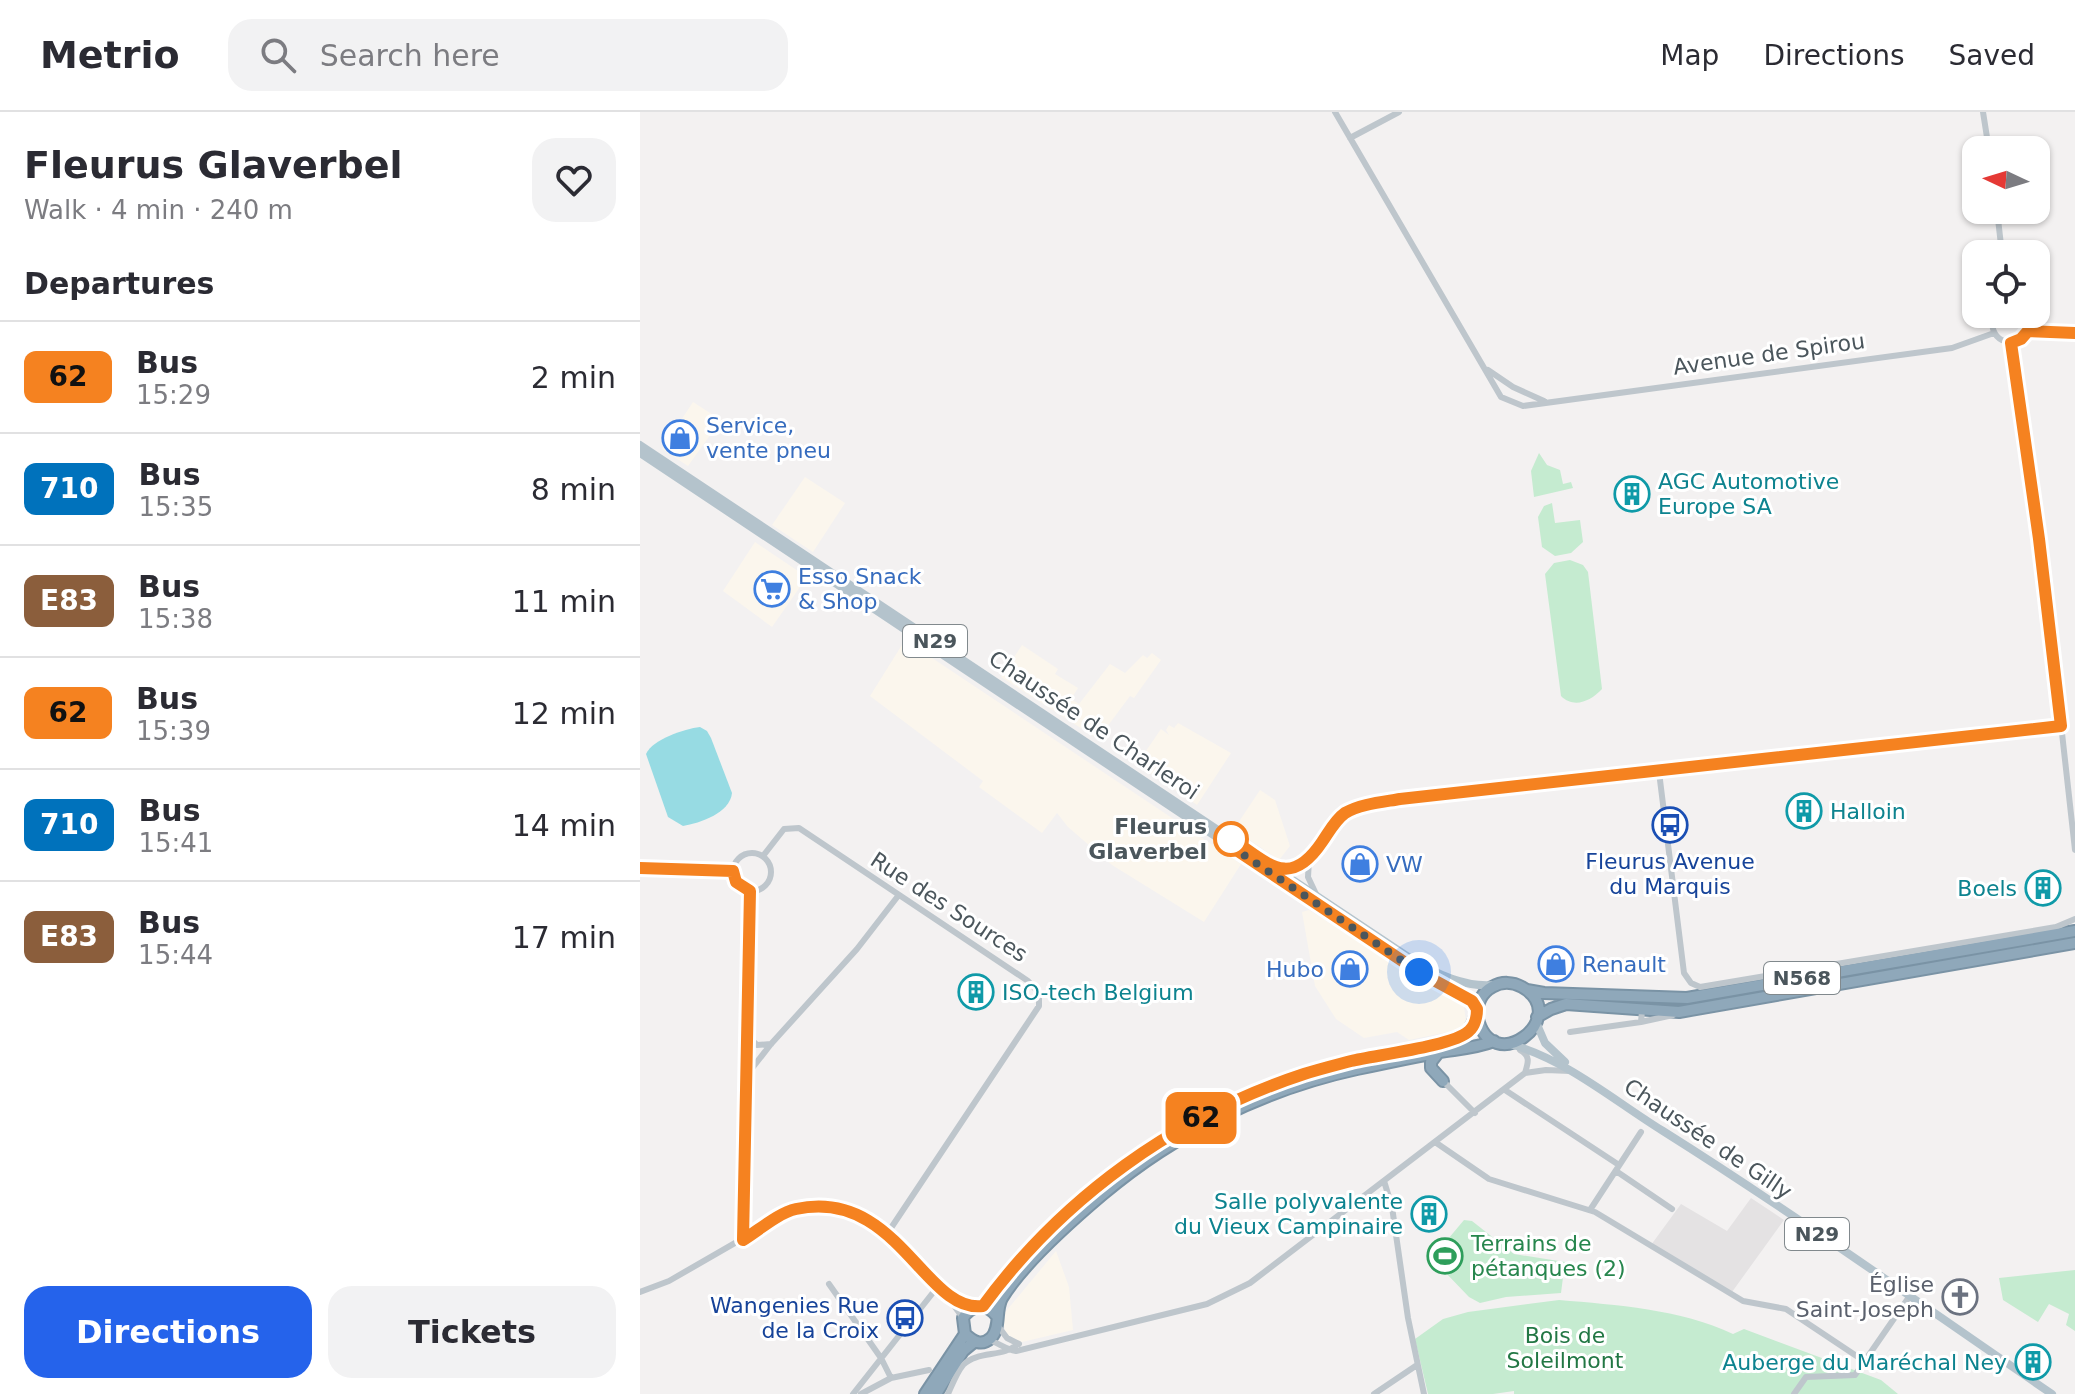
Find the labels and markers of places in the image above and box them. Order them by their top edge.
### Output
place label: Service, vente pneu [706,413,831,463]
shop icon: Service, vente pneu [661,419,699,457]
place label: AGC Automotive Europe SA [1658,469,1839,519]
building icon: AGC Automotive Europe SA [1613,475,1651,513]
place label: Esso Snack & Shop [798,564,922,614]
supermarket icon: Esso Snack & Shop [753,570,791,608]
building icon: Halloin [1785,792,1823,830]
place label: Halloin [1830,799,1906,824]
bus stop icon: Fleurus Avenue du Marquis [1651,806,1689,844]
place label: Fleurus Glaverbel [1088,814,1207,864]
marker: Fleurus Glaverbel [1214,822,1248,856]
shop icon: VW [1341,845,1379,883]
place label: Fleurus Avenue du Marquis [1585,849,1755,899]
place label: VW [1386,852,1423,877]
building icon: Boels [2024,869,2062,907]
place label: Boels [1957,876,2017,901]
shop icon: Renault [1537,945,1575,983]
shop icon: Hubo [1331,950,1369,988]
place label: Renault [1582,952,1666,977]
place label: Hubo [1266,957,1324,982]
building icon: ISO-tech Belgium [957,973,995,1011]
place label: ISO-tech Belgium [1002,980,1194,1005]
place label: Salle polyvalente du Vieux Campinaire [1174,1189,1403,1239]
building icon: Salle polyvalente du Vieux Campinaire [1410,1195,1448,1233]
place label: Terrains de pétanques (2) [1470,1231,1626,1281]
sports icon: Terrains de pétanques (2) [1426,1237,1464,1275]
place label: Église Saint-Joseph [1796,1272,1934,1322]
church icon: Église Saint-Joseph [1941,1278,1979,1316]
place label: Wangenies Rue de la Croix [710,1293,879,1343]
bus stop icon: Wangenies Rue de la Croix [886,1299,924,1337]
building icon: Auberge du Maréchal Ney [2014,1343,2052,1381]
place label: Auberge du Maréchal Ney [1722,1350,2007,1375]

